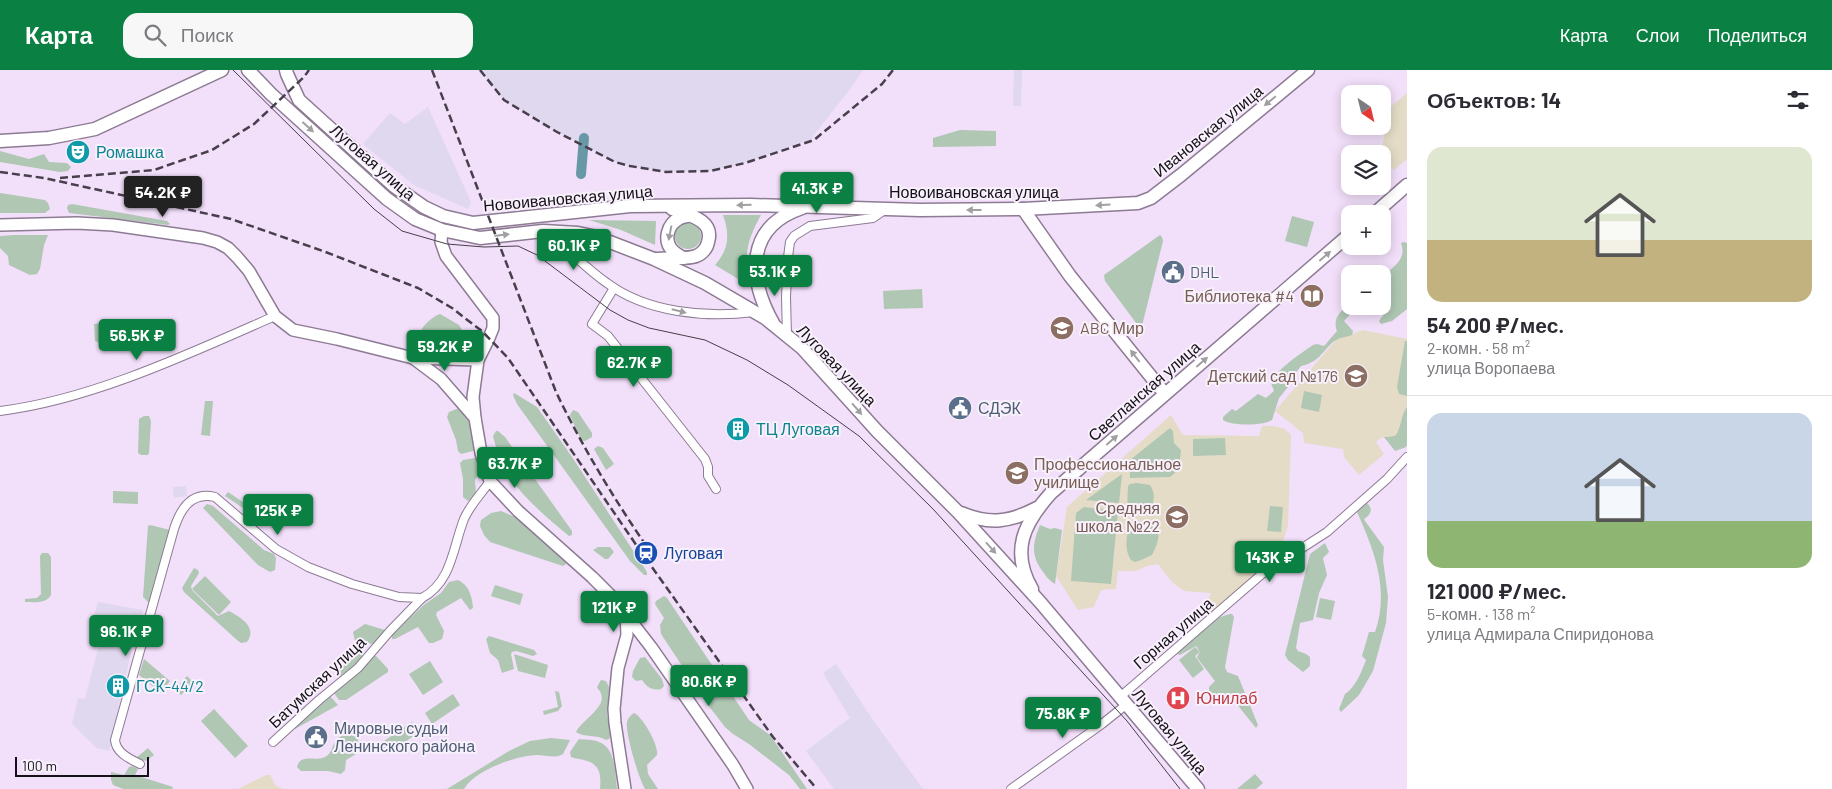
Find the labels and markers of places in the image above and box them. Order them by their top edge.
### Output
theatre icon: Ромашка [65,139,91,165]
place label: Ромашка [96,142,164,161]
pin: 41.3K ₽ [771,172,863,214]
pin: 54.2K ₽ [117,176,209,218]
pin: 60.1K ₽ [528,228,620,271]
pin: 53.1K ₽ [729,254,821,297]
public building icon: DHL [1160,259,1186,285]
place label: DHL [1190,262,1219,281]
library icon: Библиотека #4 [1299,283,1325,309]
place label: Библиотека #4 [1184,286,1294,305]
school or university icon: ABC Мир [1049,315,1075,341]
pin: 56.5K ₽ [91,318,183,361]
place label: ABC Мир [1080,318,1144,337]
pin: 59.2K ₽ [399,330,491,372]
pin: 62.7K ₽ [588,346,680,388]
school or university icon: Детский сад №176 [1343,363,1369,389]
place label: Детский сад №176 [1208,366,1338,385]
public building icon: СДЭК [947,395,973,421]
place label: СДЭК [978,398,1022,417]
building icon: ТЦ Луговая [725,416,751,442]
place label: ТЦ Луговая [756,419,840,438]
pin: 63.7K ₽ [469,446,561,489]
place label: Профессиональное училище [1034,454,1181,491]
school or university icon: Профессиональное училище [1004,460,1030,486]
pin: 125K ₽ [237,494,319,536]
place label: Средняя школа №22 [1076,498,1160,535]
school or university icon: Средняя школа №22 [1164,504,1190,530]
station icon: Луговая [633,540,659,566]
pin: 143K ₽ [1229,540,1311,583]
place label: Луговая [664,543,723,562]
pin: 121K ₽ [573,590,655,633]
pin: 96.1K ₽ [80,614,172,657]
pin: 80.6K ₽ [663,664,755,707]
building icon: ГСК-44/2 [105,673,131,699]
place label: ГСК-44/2 [136,676,204,695]
hospital icon: Юнилаб [1165,685,1191,711]
place label: Юнилаб [1196,688,1257,707]
pin: 75.8K ₽ [1017,696,1109,739]
place label: Мировые судьи Ленинского района [334,718,475,755]
public building icon: Мировые судьи Ленинского района [303,724,329,750]

